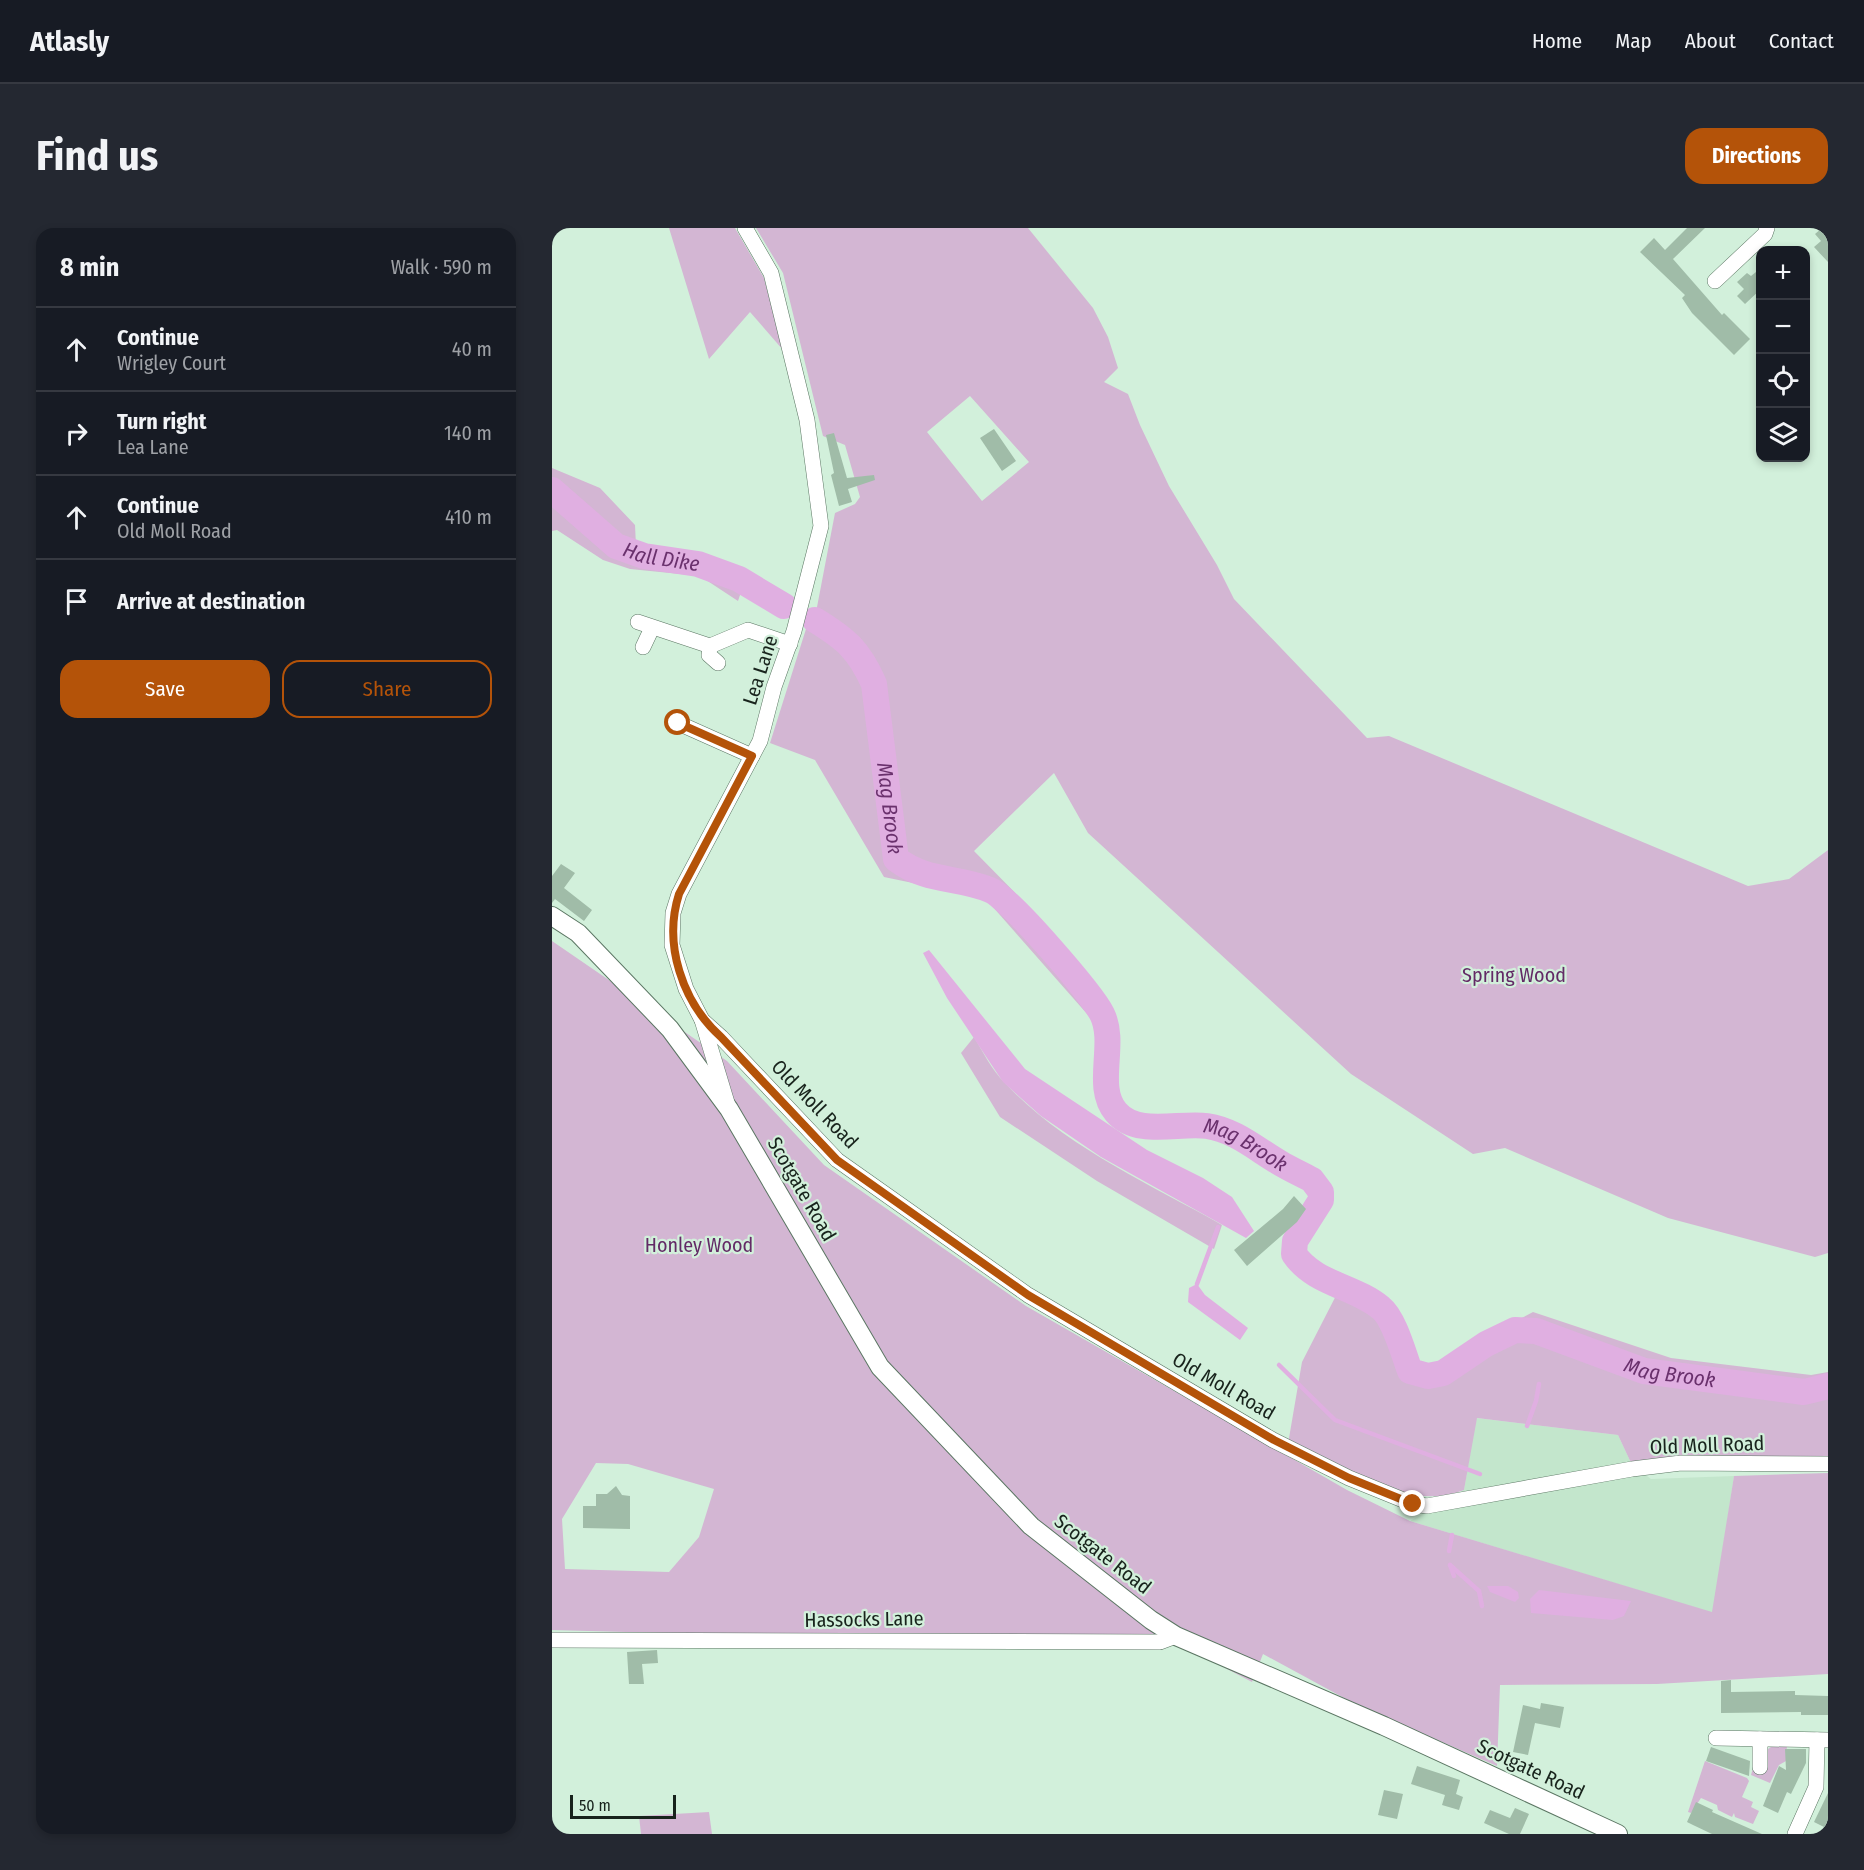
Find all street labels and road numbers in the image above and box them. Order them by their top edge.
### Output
street label: Lea Lane [738,632,782,708]
street label: Old Moll Road [767,1054,863,1154]
street label: Scotgate Road [763,1133,841,1245]
street label: Old Moll Road [1168,1347,1280,1425]
street label: Old Moll Road [1649,1431,1765,1459]
street label: Scotgate Road [1050,1509,1156,1599]
street label: Hassocks Lane [804,1606,924,1632]
street label: Scotgate Road [1473,1734,1589,1804]

